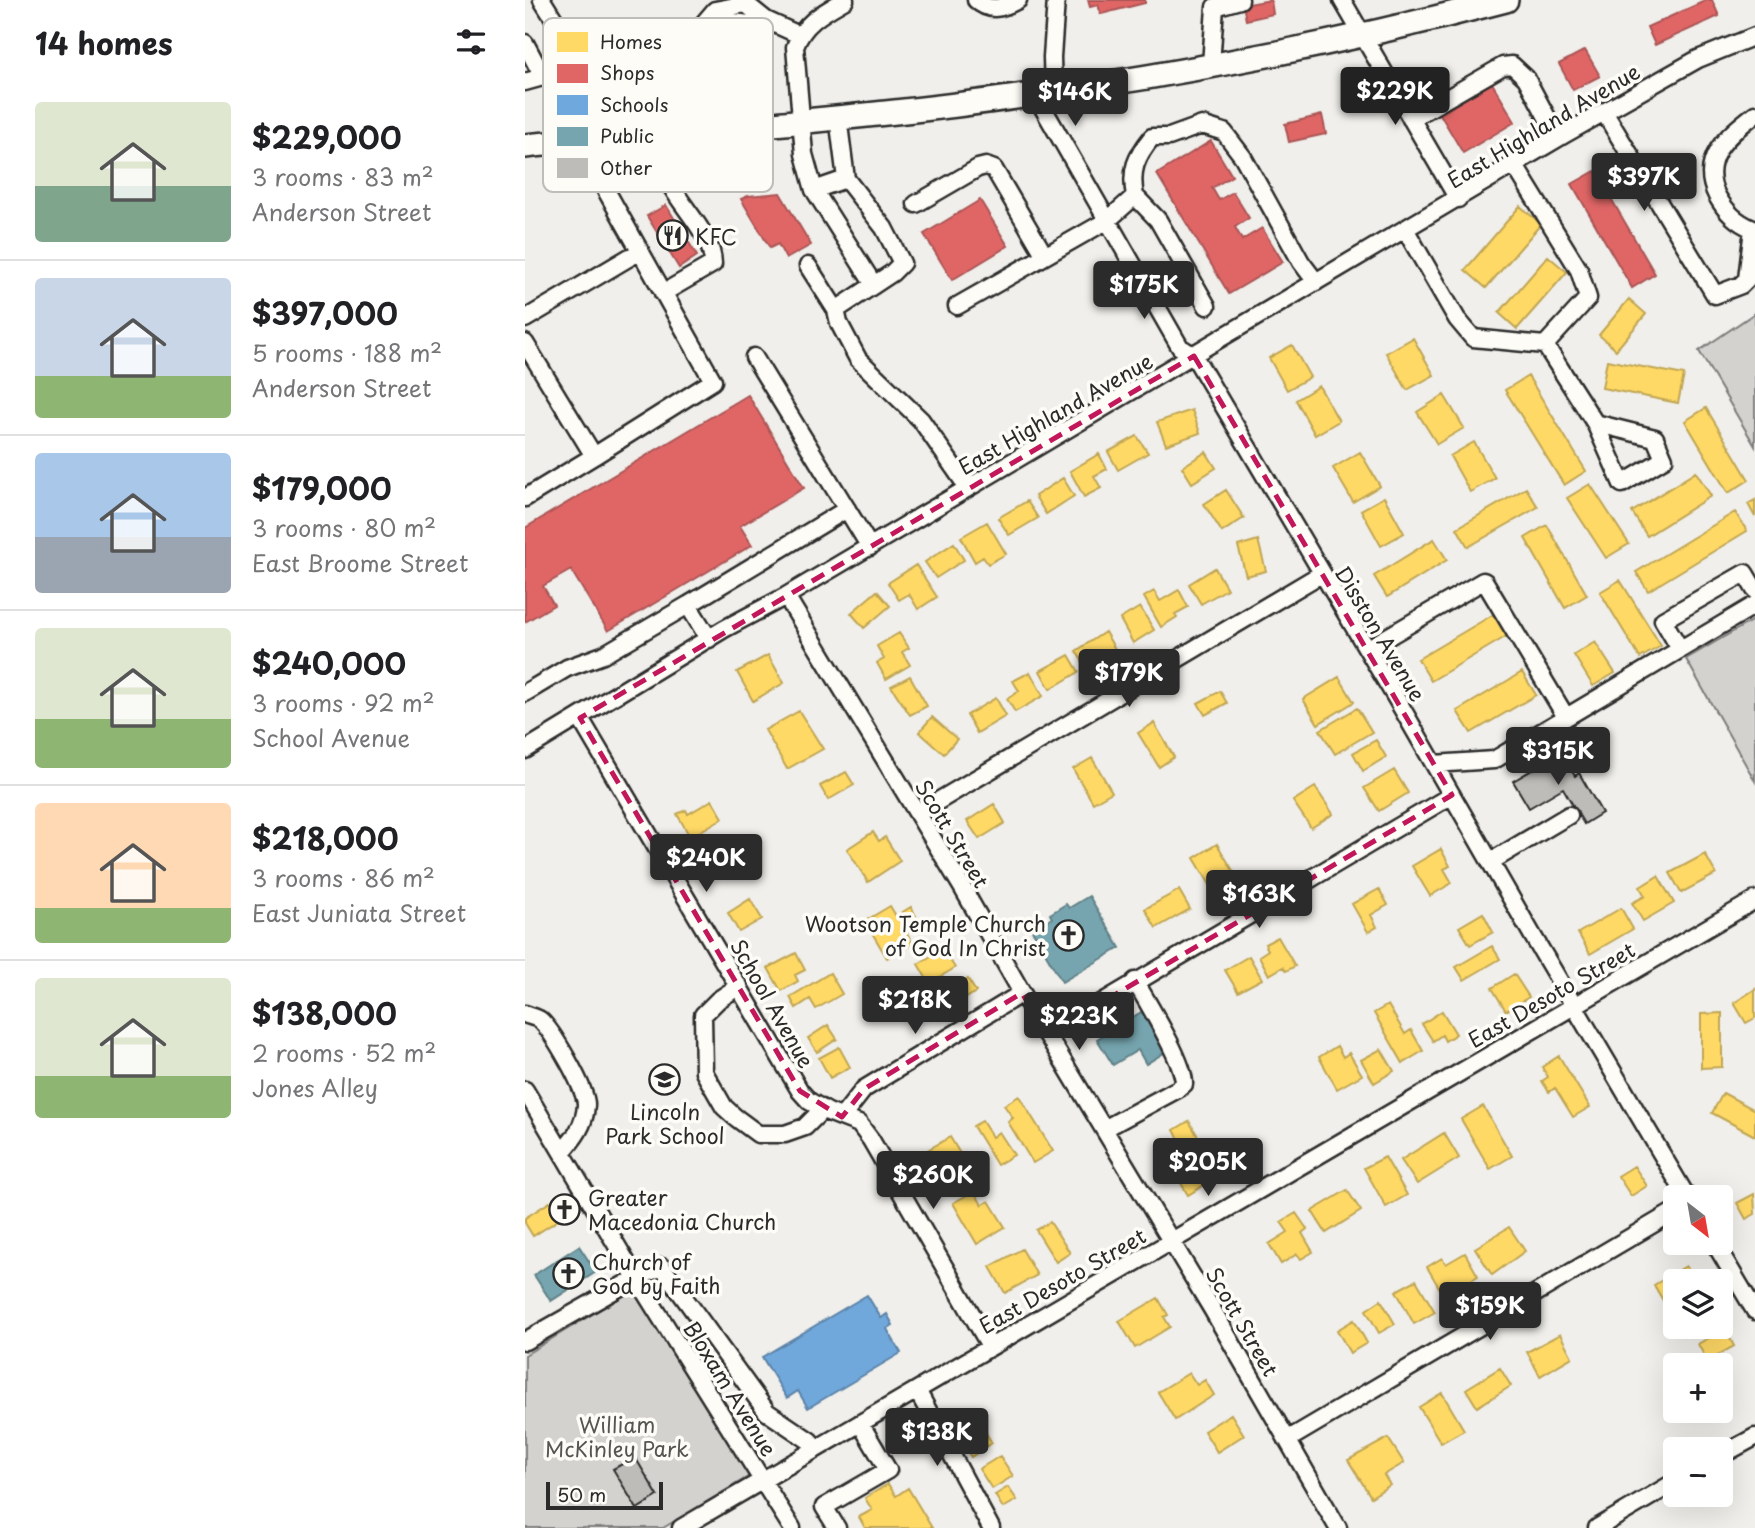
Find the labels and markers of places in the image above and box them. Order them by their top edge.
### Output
pin: $146K [1026,68,1124,128]
pin: $229K [1346,68,1444,127]
pin: $397K [1595,154,1693,213]
restaurant icon: KFC [655,219,689,253]
place label: KFC [695,220,737,252]
pin: $175K [1095,262,1193,321]
pin: $179K [1080,650,1178,709]
pin: $315K [1509,728,1607,787]
pin: $240K [657,834,755,894]
pin: $163K [1210,870,1308,930]
place label: Wootson Temple Church of God In Christ [805,907,1046,963]
church icon: Wootson Temple Church of God In Christ [1052,918,1086,952]
pin: $218K [866,976,964,1036]
pin: $223K [1030,992,1128,1052]
school or university icon: Lincoln Park School [648,1062,682,1096]
place label: Lincoln Park School [605,1095,725,1151]
pin: $205K [1159,1138,1257,1198]
pin: $260K [884,1152,982,1211]
place label: Greater Macedonia Church [588,1181,776,1237]
church icon: Greater Macedonia Church [548,1192,582,1226]
place label: Church of God by Faith [592,1245,721,1301]
church icon: Church of God by Faith [552,1256,586,1290]
pin: $159K [1441,1282,1539,1342]
pin: $138K [888,1408,986,1468]

